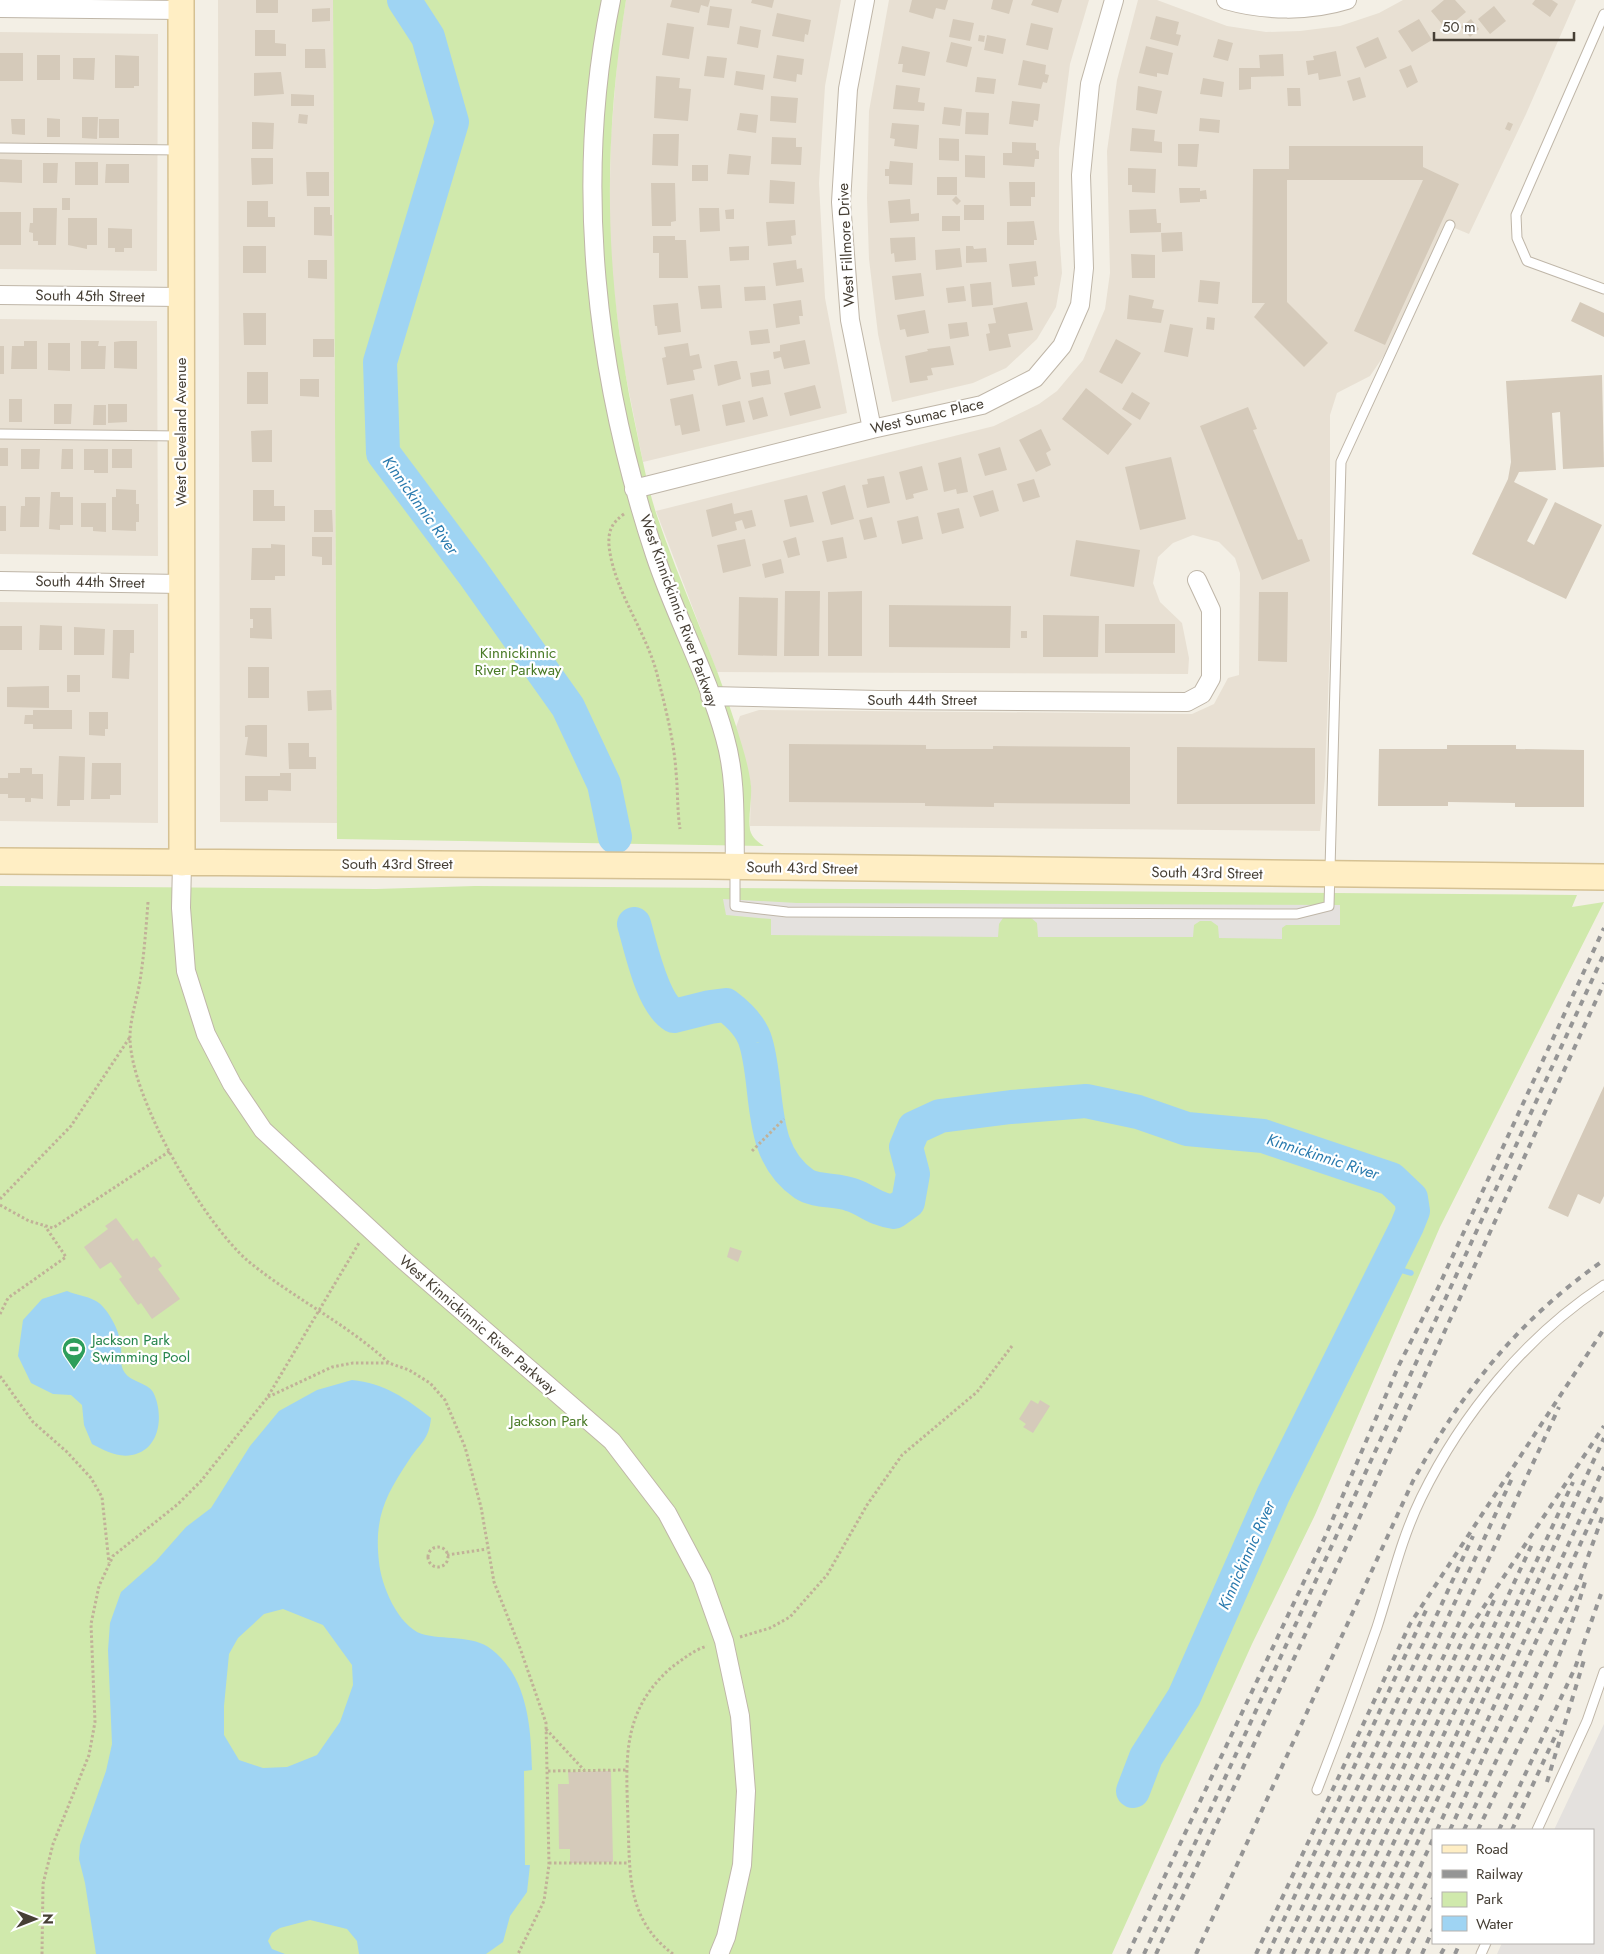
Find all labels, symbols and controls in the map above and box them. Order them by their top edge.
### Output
scale bar [1434,10,1574,42]
text: 50 m [1442,16,1476,38]
street label: West Fillmore Drive [832,182,860,308]
street label: South 45th Street [35,284,145,308]
street label: West Cleveland Avenue [170,357,192,507]
street label: West Sumac Place [868,392,986,440]
water label: Kinnickinnic River [377,451,465,561]
street label: West Kinnickinnic River Parkway [634,512,724,711]
street label: South 44th Street [35,570,145,594]
park label: Kinnickinnic River Parkway [475,642,562,681]
street label: South 44th Street [867,689,977,711]
street label: South 43rd Street [341,853,453,875]
street label: South 43rd Street [746,856,858,880]
street label: South 43rd Street [1151,861,1263,885]
water label: Kinnickinnic River [1264,1128,1383,1186]
street label: West Kinnickinnic River Parkway [394,1250,562,1400]
place label: Jackson Park Swimming Pool [90,1329,190,1368]
sports icon: Jackson Park Swimming Pool [61,1336,87,1370]
park label: Jackson Park [508,1410,588,1432]
water label: Kinnickinnic River [1212,1496,1281,1613]
legend [1432,1829,1594,1944]
text: Road [1476,1838,1508,1860]
text: Railway [1476,1863,1523,1885]
text: Park [1476,1888,1503,1910]
north arrow [10,1894,60,1944]
text: N [38,1913,58,1925]
text: Water [1476,1913,1514,1935]

